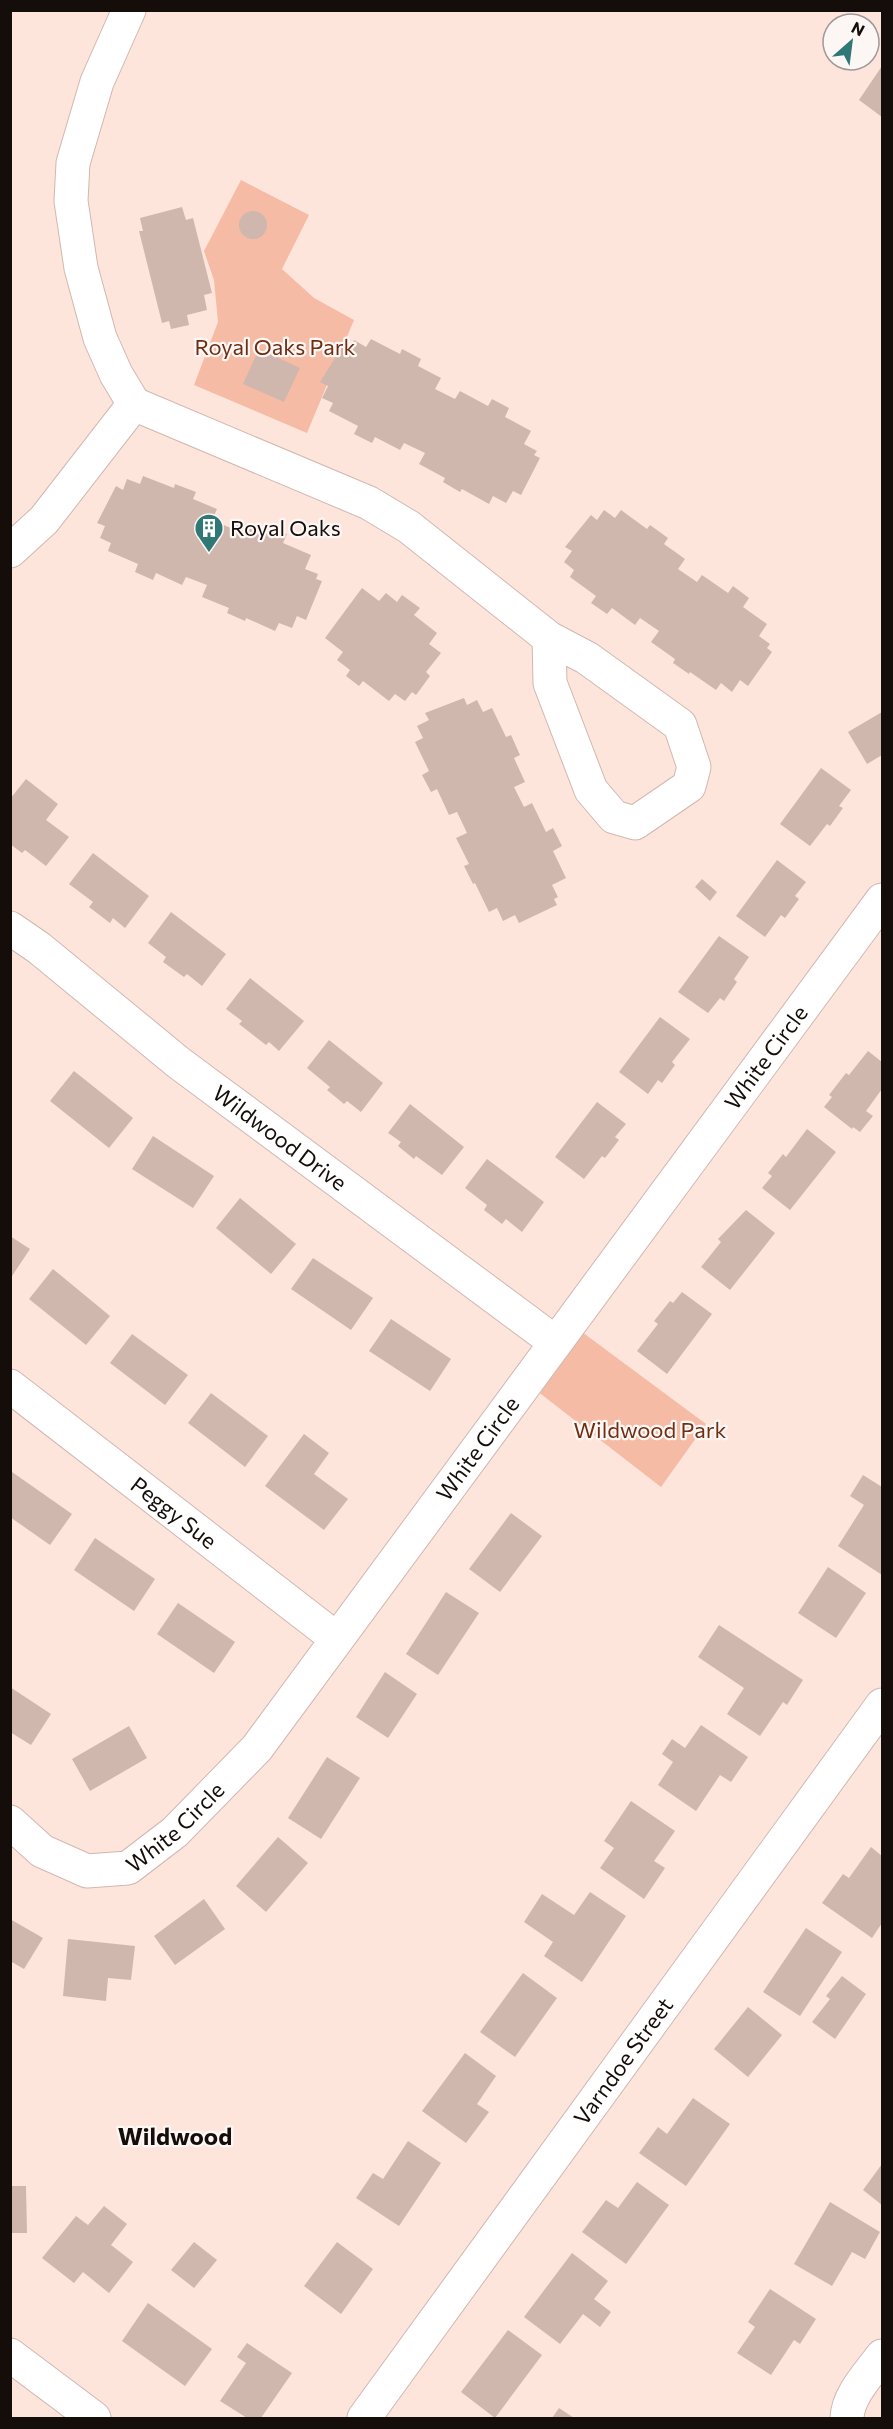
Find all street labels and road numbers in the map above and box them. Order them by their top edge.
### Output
street label: White Circle [718,1000,813,1115]
street label: Wildwood Drive [208,1079,352,1196]
street label: White Circle [430,1391,524,1506]
street label: Peggy Sue [126,1471,222,1554]
street label: White Circle [120,1776,229,1878]
street label: Varndoe Street [568,1992,678,2130]

